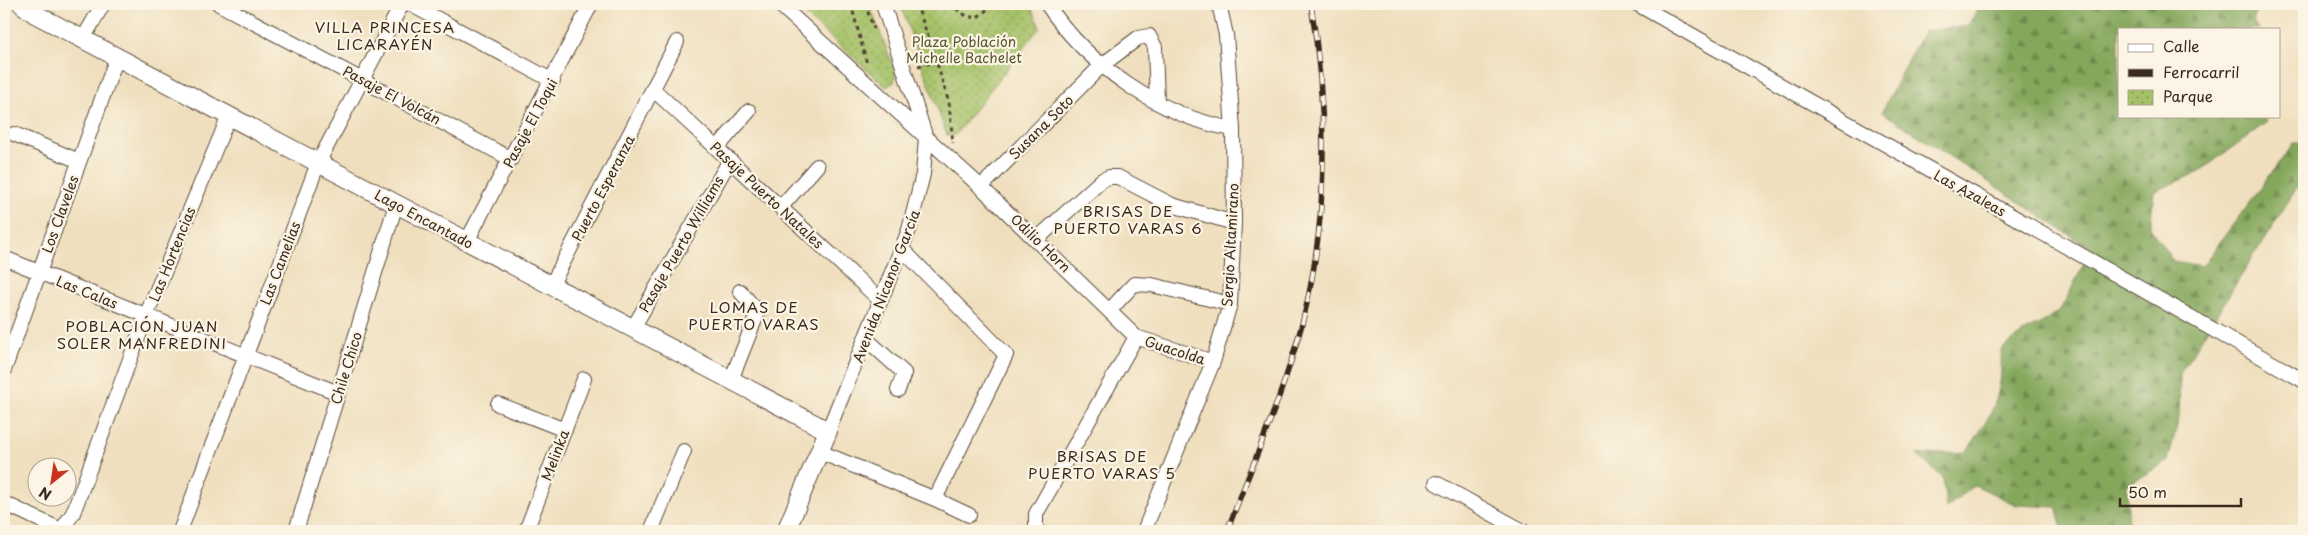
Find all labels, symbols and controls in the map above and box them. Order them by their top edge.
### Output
district label: VILLA PRINCESA LICARAYÉN [315,15,455,55]
legend [2118,28,2280,118]
park label: Plaza Población Michelle Bachelet [906,31,1022,68]
text: Calle [2163,34,2200,57]
street label: Pasaje El Volcán [339,60,445,130]
text: Ferrocarril [2163,60,2240,83]
street label: Pasaje El Toqui [498,74,562,172]
text: Parque [2163,84,2213,107]
street label: Susana Soto [1004,90,1078,164]
street label: Puerto Esperanza [566,131,640,245]
street label: Pasaje Puerto Natales [706,137,828,253]
street label: Las Azaleas [1930,165,2010,221]
street label: Pasaje Puerto Williams [633,171,729,316]
street label: Los Claveles [36,172,84,256]
street label: Sergio Altamirano [1216,183,1244,307]
street label: Lago Encantado [371,184,477,254]
district label: BRISAS DE PUERTO VARAS 6 [1054,199,1202,239]
street label: Las Hortencias [143,203,201,305]
street label: Avenida Nicanor García [847,206,925,366]
street label: Odilio Horn [1006,209,1076,277]
street label: Las Camelias [254,218,306,308]
street label: Las Calas [53,270,121,314]
district label: LOMAS DE PUERTO VARAS [688,295,820,335]
district label: POBLACIÓN JUAN SOLER MANFREDINI [57,314,227,354]
street label: Chile Chico [325,329,367,407]
street label: Guacolda [1142,330,1209,370]
street label: Melinka [536,426,574,484]
district label: BRISAS DE PUERTO VARAS 5 [1028,444,1176,484]
north arrow [28,458,78,508]
scale bar [2120,475,2242,507]
text: 50 m [2128,480,2167,503]
text: N [35,482,55,506]

